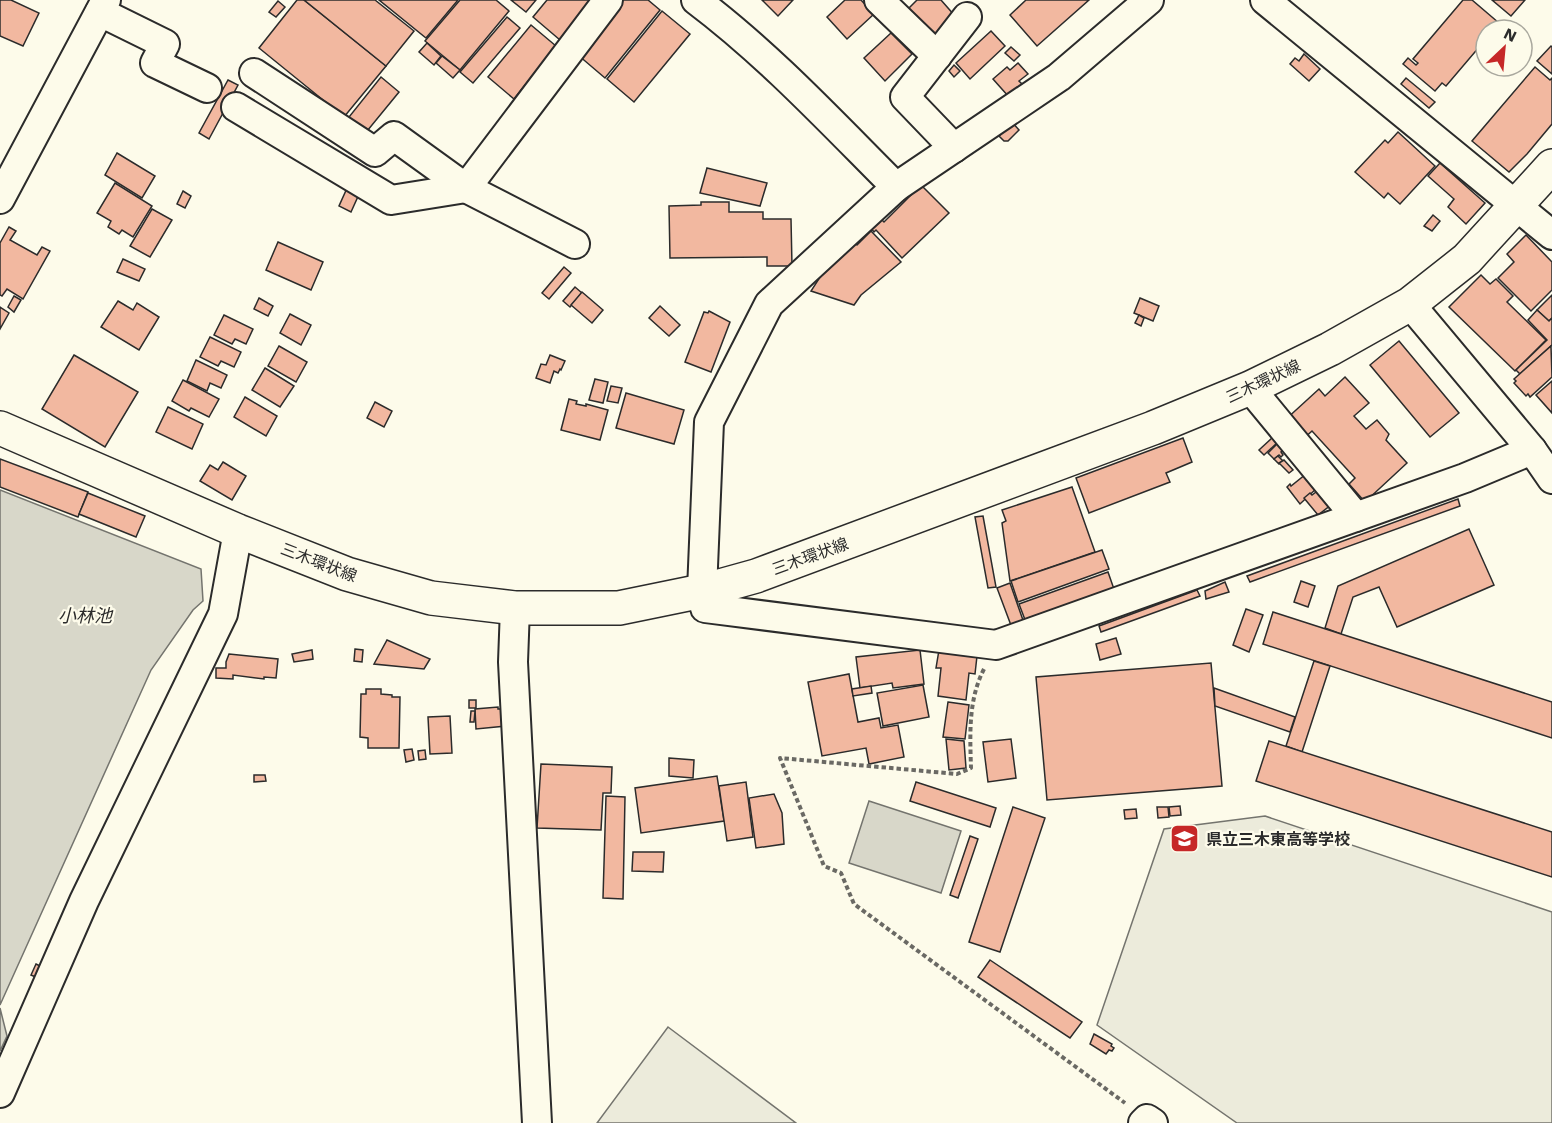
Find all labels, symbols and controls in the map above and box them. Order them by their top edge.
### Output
north arrow [1474,18,1534,78]
text: N [1501,24,1520,46]
street label: 三木環状線 [1223,356,1303,407]
street label: 三木環状線 [769,534,851,579]
street label: 三木環状線 [278,539,360,586]
water label: 小林池 [58,605,114,626]
school or university icon: 県立三木東高等学校 [1169,823,1201,855]
place label: 県立三木東高等学校 [1206,830,1350,849]

